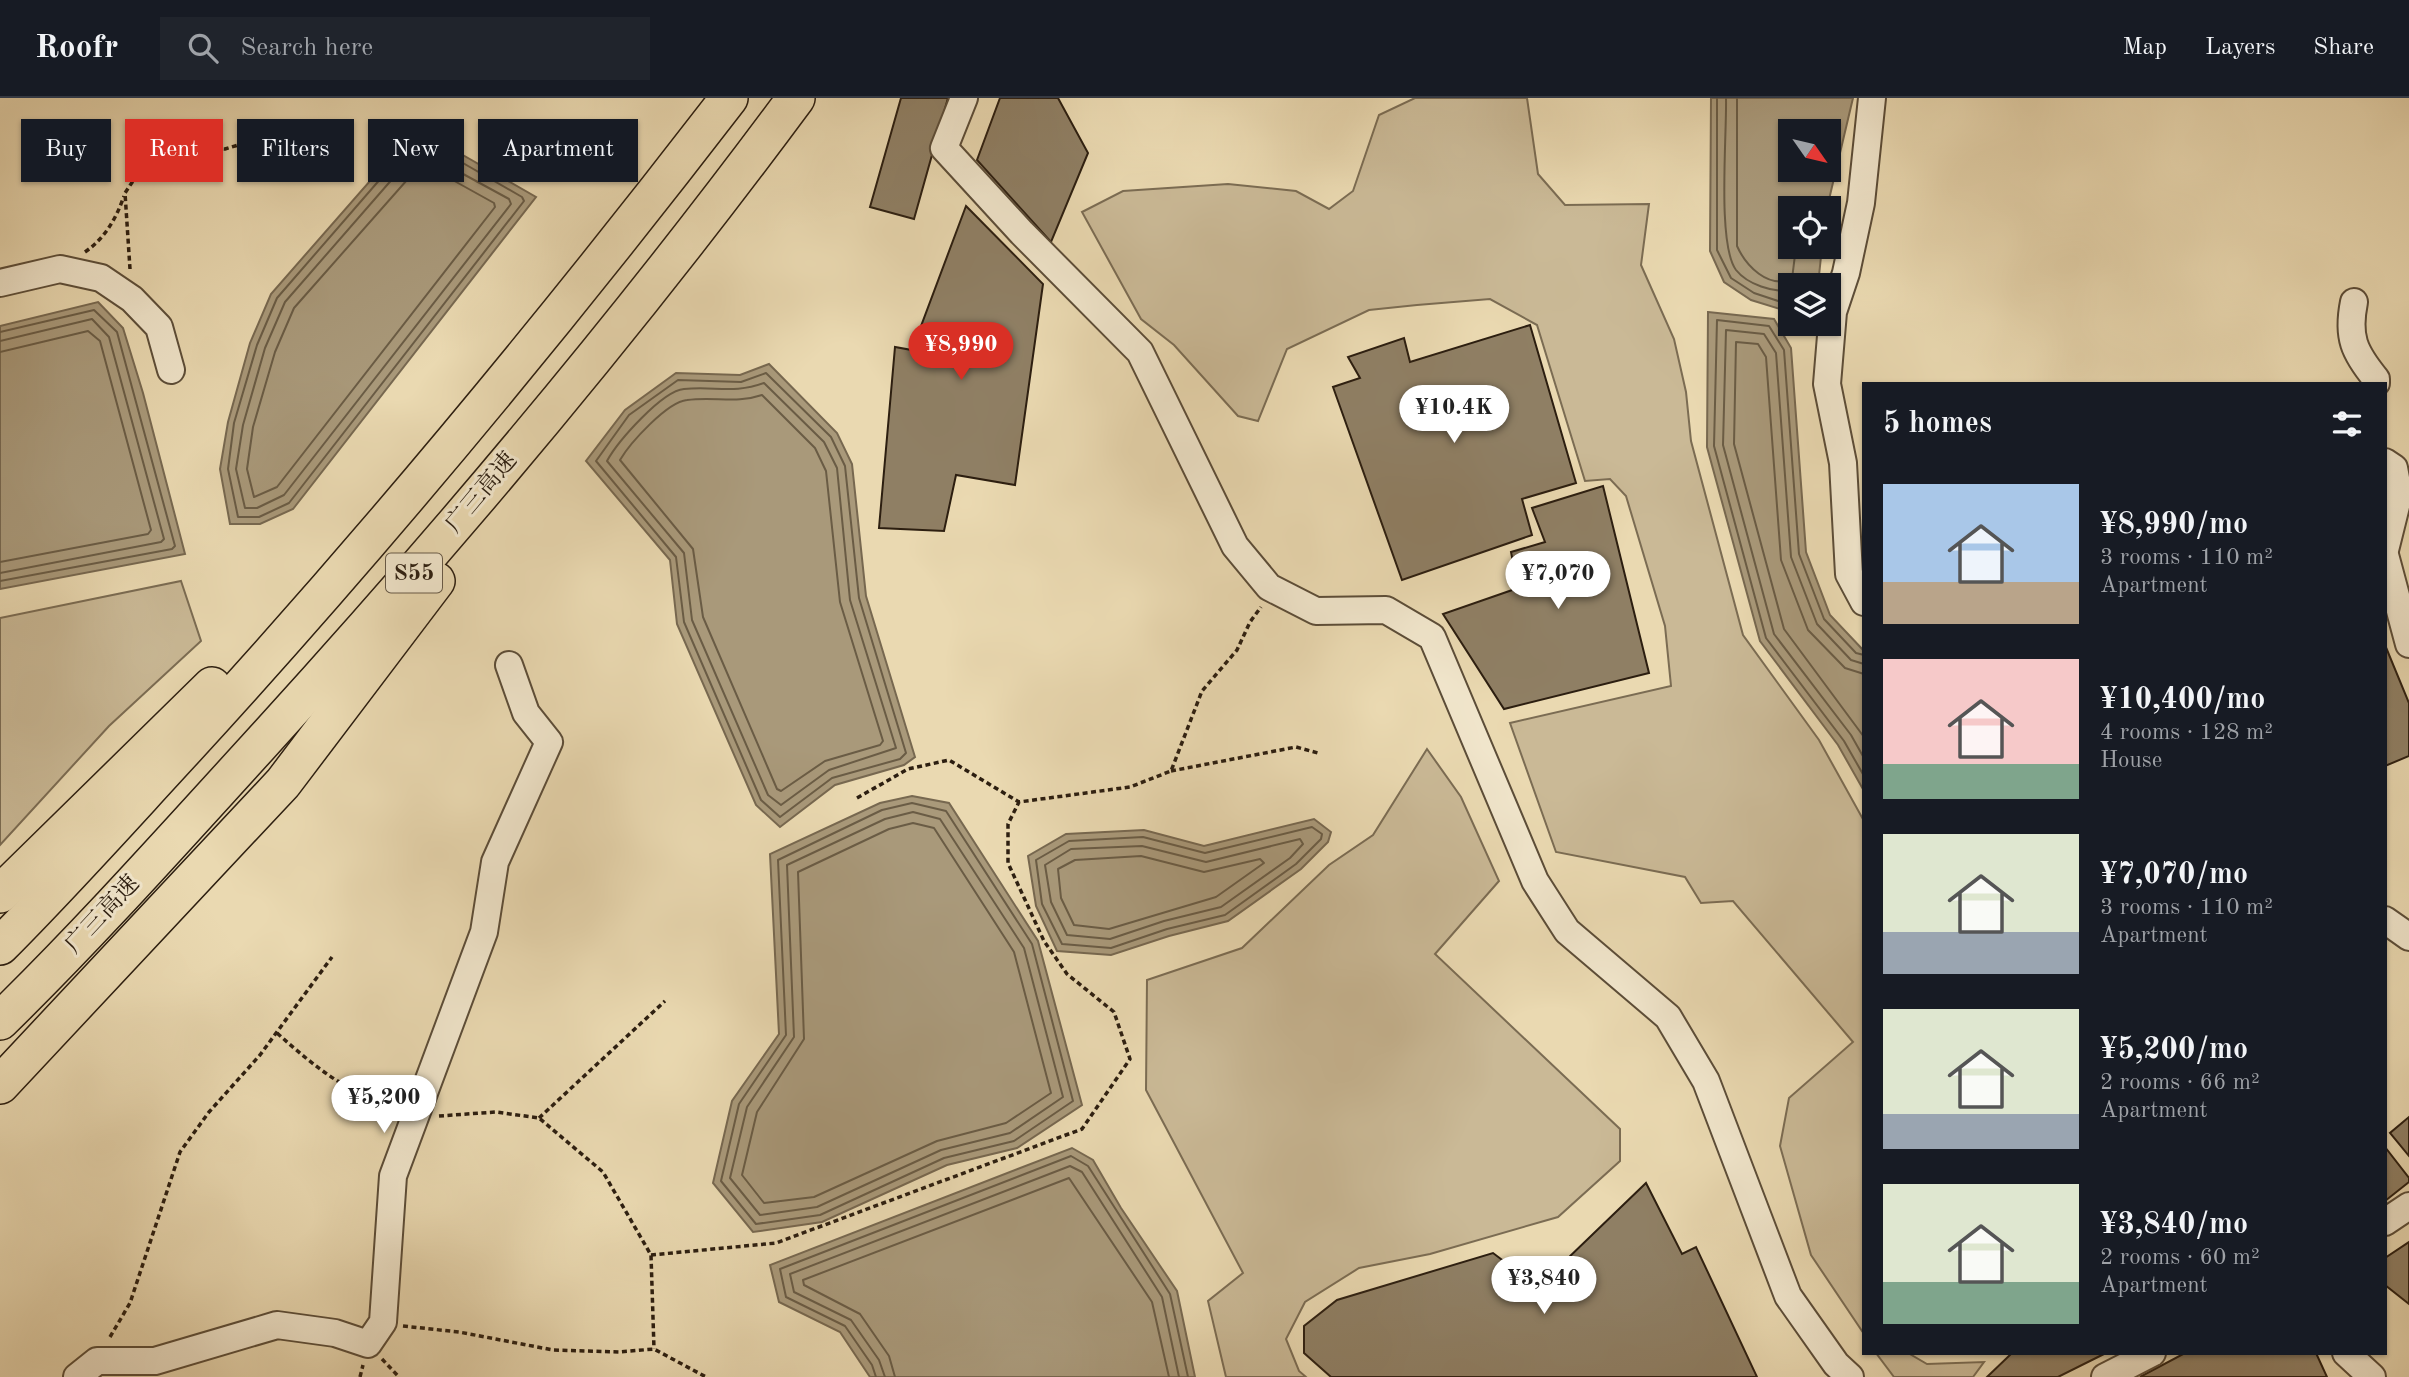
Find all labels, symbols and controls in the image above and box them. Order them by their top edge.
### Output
search box [160,17,650,80]
icon: search [184,29,222,67]
text: Roofr [35,32,118,65]
text: Search here [240,35,373,61]
text: Map [2123,36,2167,60]
text: Layers [2205,36,2275,60]
text: Share [2313,36,2374,60]
chip: Buy [21,119,111,182]
chip: Rent [125,119,223,182]
chip: Filters [237,119,354,182]
chip: New [368,119,464,182]
chip: Apartment [478,119,638,182]
north arrow [1778,119,1841,182]
map controls [1778,119,1841,336]
button: locate [1778,196,1841,259]
button: layers [1778,273,1841,336]
pin: ¥8,990 [904,322,1018,382]
text: ¥8,990 [924,333,998,356]
pin: ¥10.4K [1397,386,1511,445]
text: ¥10.4K [1415,396,1493,419]
icon: filters [2328,405,2366,443]
text: 5 homes [1883,409,1992,439]
street label: 广三高速 [440,447,522,537]
text: ¥8,990/mo [2100,510,2248,540]
icon: home [1939,512,2023,596]
text: 3 rooms · 110 m² [2100,546,2273,569]
pin: ¥7,070 [1501,552,1615,611]
road number: S55 [386,554,442,593]
text: ¥7,070 [1521,562,1595,585]
text: Apartment [2100,574,2208,597]
text: ¥10,400/mo [2100,685,2265,715]
icon: home [1939,687,2023,771]
text: 4 rooms · 128 m² [2100,721,2273,744]
text: House [2100,749,2162,772]
text: ¥7,070/mo [2100,860,2248,890]
icon: home [1939,862,2023,946]
street label: 广三高速 [59,870,145,958]
text: 3 rooms · 110 m² [2100,896,2273,919]
text: Apartment [2100,924,2208,947]
text: ¥5,200/mo [2100,1035,2248,1065]
icon: home [1939,1037,2023,1121]
text: 2 rooms · 66 m² [2100,1071,2260,1094]
pin: ¥5,200 [327,1076,441,1135]
text: ¥5,200 [347,1086,421,1109]
text: Apartment [2100,1099,2208,1122]
text: ¥3,840/mo [2100,1210,2248,1240]
icon: home [1939,1212,2023,1296]
text: 2 rooms · 60 m² [2100,1246,2260,1269]
pin: ¥3,840 [1487,1256,1601,1316]
text: ¥3,840 [1507,1267,1581,1290]
text: Apartment [2100,1274,2208,1297]

